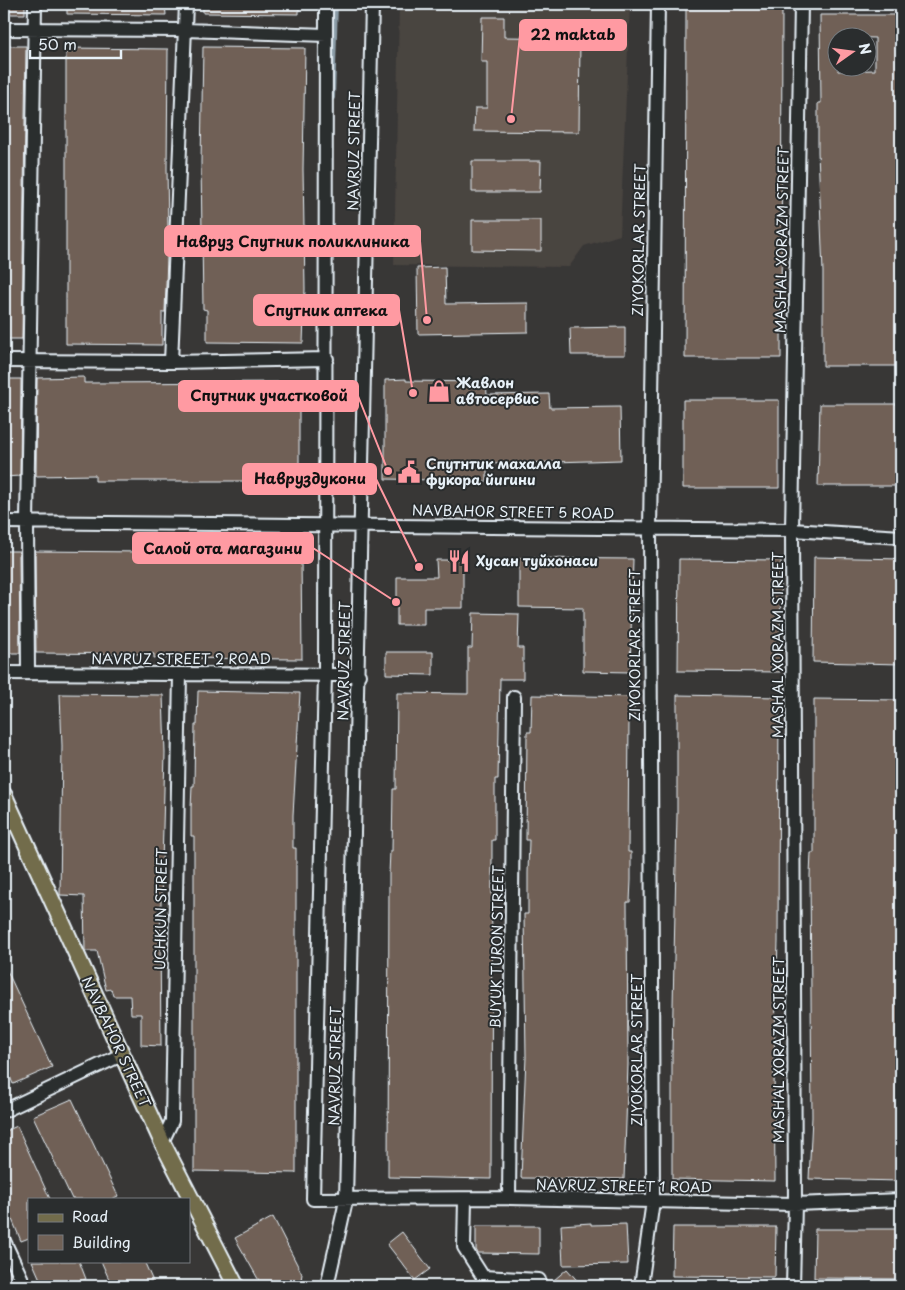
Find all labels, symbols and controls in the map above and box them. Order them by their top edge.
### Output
callout: 22 maktab [520,20,626,50]
text: 22 maktab [530,22,616,45]
scale bar [30,28,121,60]
north arrow [828,28,878,78]
text: 50 m [38,32,77,55]
text: N [854,41,877,57]
street label: NAVRUZ STREET [342,91,365,211]
street label: MASHAL XORAZM STREET [769,146,794,333]
street label: ZIYOKORLAR STREET [627,163,650,316]
callout: Навруз Спутник поликлиника [165,226,420,256]
text: Навруз Спутник поликлиника [176,229,410,252]
callout: Спутник аптека [254,295,399,325]
text: Спутник аптека [264,298,388,321]
place label: Жавлон автосервис [456,372,539,409]
shop icon: Жавлон автосервис [426,378,452,404]
callout: Спутник участковой [179,381,358,411]
text: Спутник участковой [190,383,348,406]
place label: Спутнтик махалла фукора йигини [426,453,562,490]
public building icon: Спутнтик махалла фукора йигини [396,459,422,485]
callout: Навруздукони [243,464,376,494]
text: Навруздукони [254,466,366,489]
street label: NAVBAHOR STREET 5 ROAD [412,499,614,524]
callout: Салой ота магазини [133,533,313,563]
text: Салой ота магазини [143,536,303,559]
restaurant icon: Хусан туйхонаси [446,548,472,574]
place label: Хусан туйхонаси [476,550,598,571]
street label: MASHAL XORAZM STREET [767,551,788,738]
street label: ZIYOKORLAR STREET [624,568,645,721]
street label: NAVRUZ STREET [332,601,355,721]
street label: NAVRUZ STREET 2 ROAD [91,648,271,669]
street label: UCHKUN STREET [149,847,172,970]
street label: BUYUK TURON STREET [485,865,508,1029]
street label: MASHAL XORAZM STREET [768,956,789,1143]
street label: NAVBAHOR STREET [77,973,156,1111]
street label: ZIYOKORLAR STREET [626,973,647,1126]
street label: NAVRUZ STREET [323,1006,346,1126]
street label: NAVRUZ STREET 1 ROAD [536,1173,712,1198]
legend [28,1198,190,1262]
text: Road [72,1204,108,1227]
text: Building [72,1230,131,1253]

